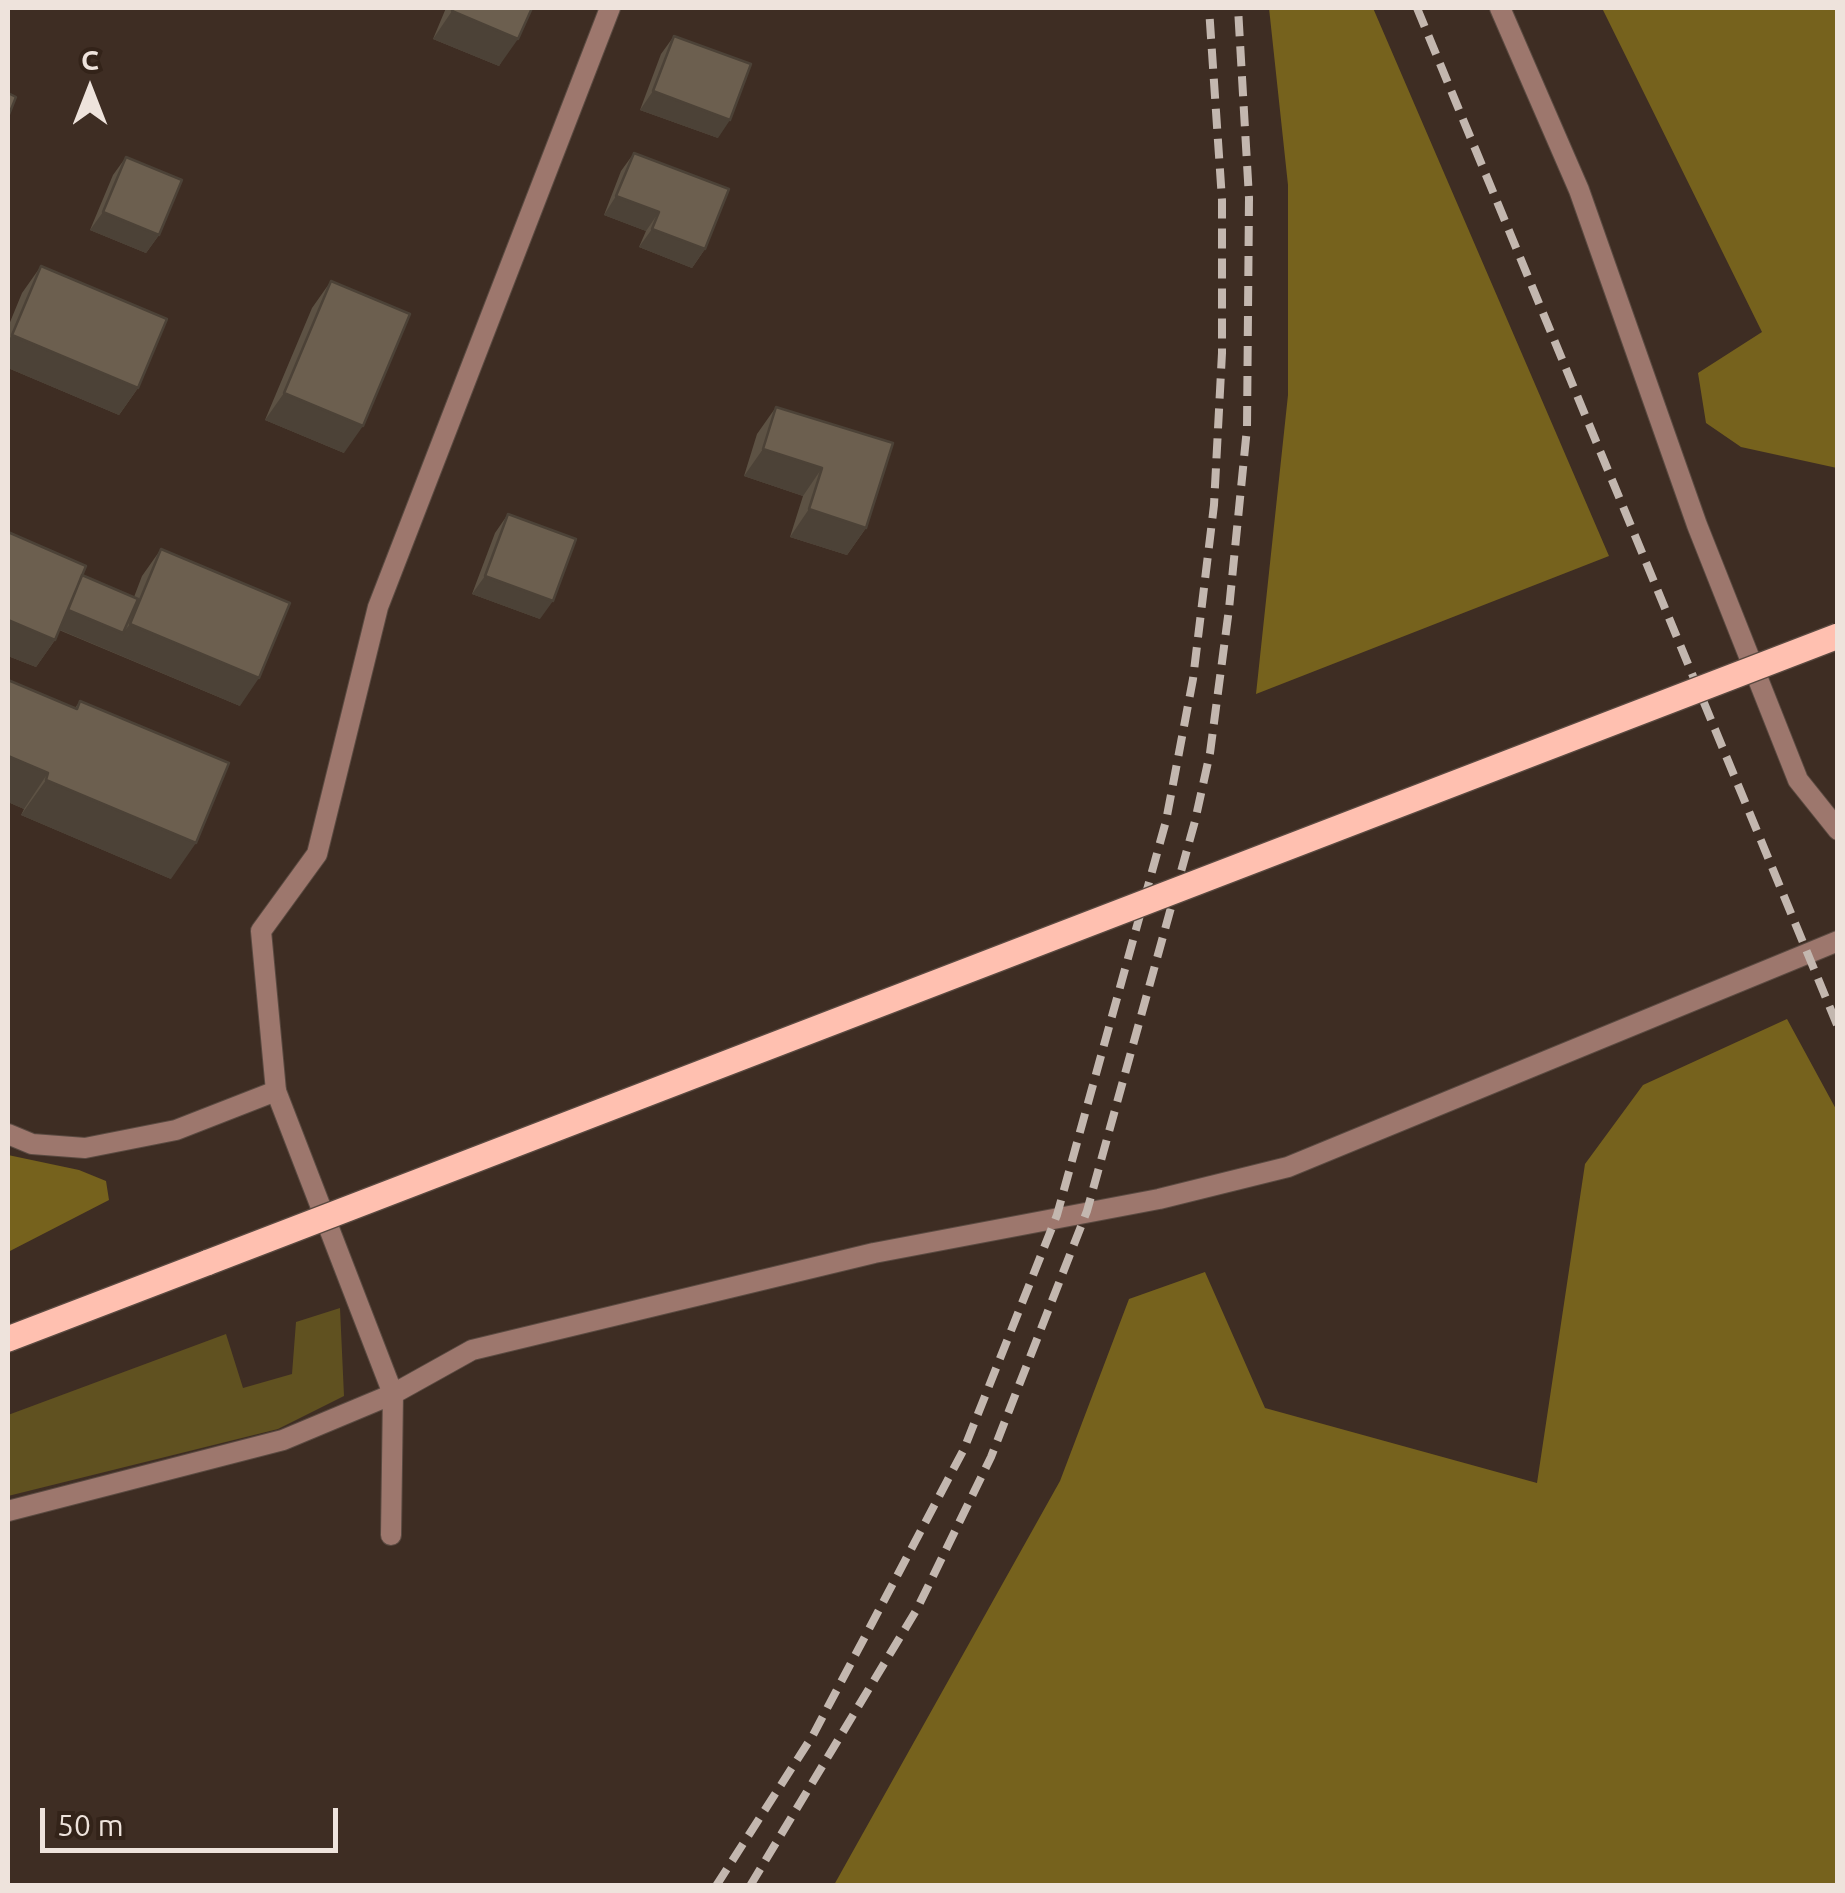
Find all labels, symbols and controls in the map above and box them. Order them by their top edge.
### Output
north arrow [40,40,140,140]
text: С [81,44,99,75]
scale bar [45,1788,342,1850]
text: 50 m [57,1808,124,1842]

